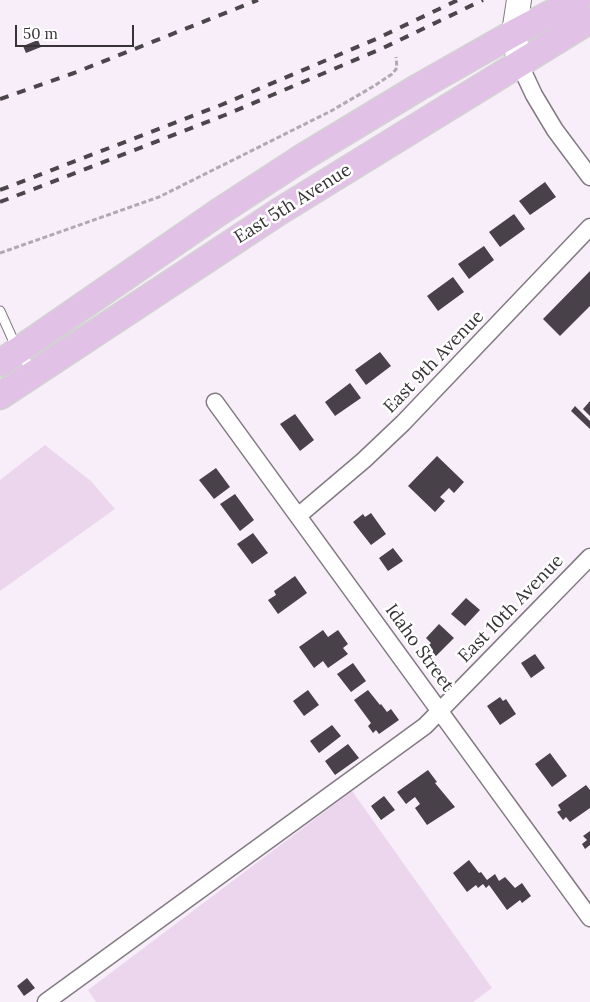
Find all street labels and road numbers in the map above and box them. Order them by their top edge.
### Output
street label: East 5th Avenue [230,159,356,249]
street label: East 9th Avenue [380,306,488,418]
street label: East 10th Avenue [454,550,568,668]
street label: Idaho Street [380,600,458,696]

